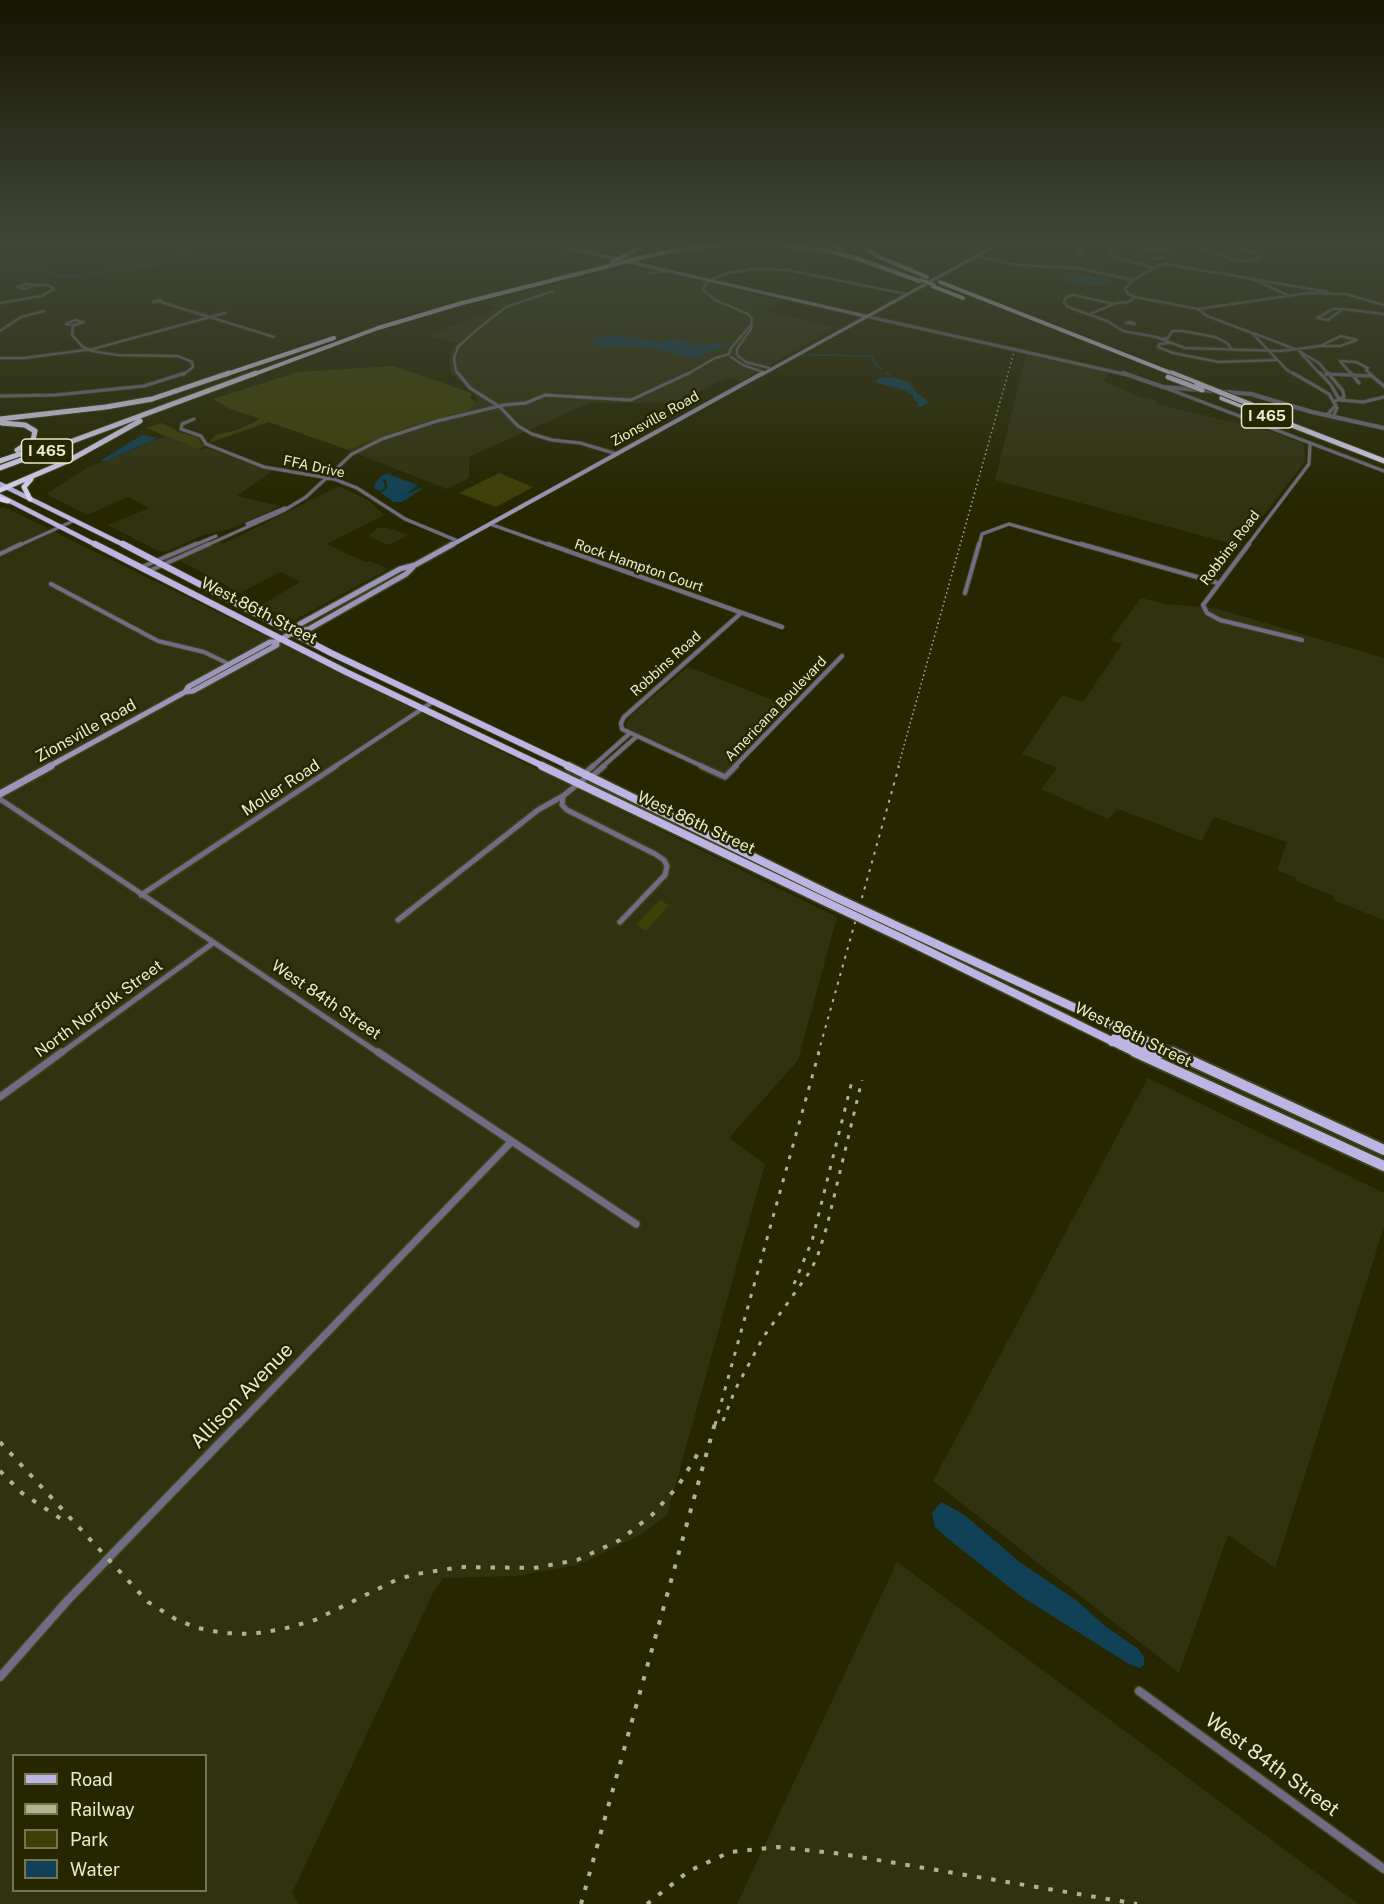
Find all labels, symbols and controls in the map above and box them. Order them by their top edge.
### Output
street label: Zionsville Road [608,388,702,450]
road number: I 465 [1242,404,1292,428]
road number: I 465 [22,439,72,463]
street label: FFA Drive [282,452,346,482]
street label: Robbins Road [1196,507,1264,589]
street label: Rock Hampton Court [572,536,706,596]
street label: West 86th Street [198,573,320,649]
street label: Robbins Road [627,628,705,700]
street label: Americana Boulevard [722,653,830,765]
street label: Zionsville Road [32,695,140,767]
street label: Moller Road [238,756,324,820]
street label: West 86th Street [634,787,758,859]
street label: North Norfolk Street [31,956,167,1062]
street label: West 84th Street [268,956,384,1044]
street label: West 86th Street [1071,998,1195,1072]
street label: Allison Avenue [186,1338,298,1454]
street label: West 84th Street [1200,1708,1344,1822]
legend [12,1754,207,1892]
text: Road [70,1769,113,1790]
text: Railway [70,1799,135,1820]
text: Park [70,1829,108,1850]
text: Water [70,1859,120,1880]

